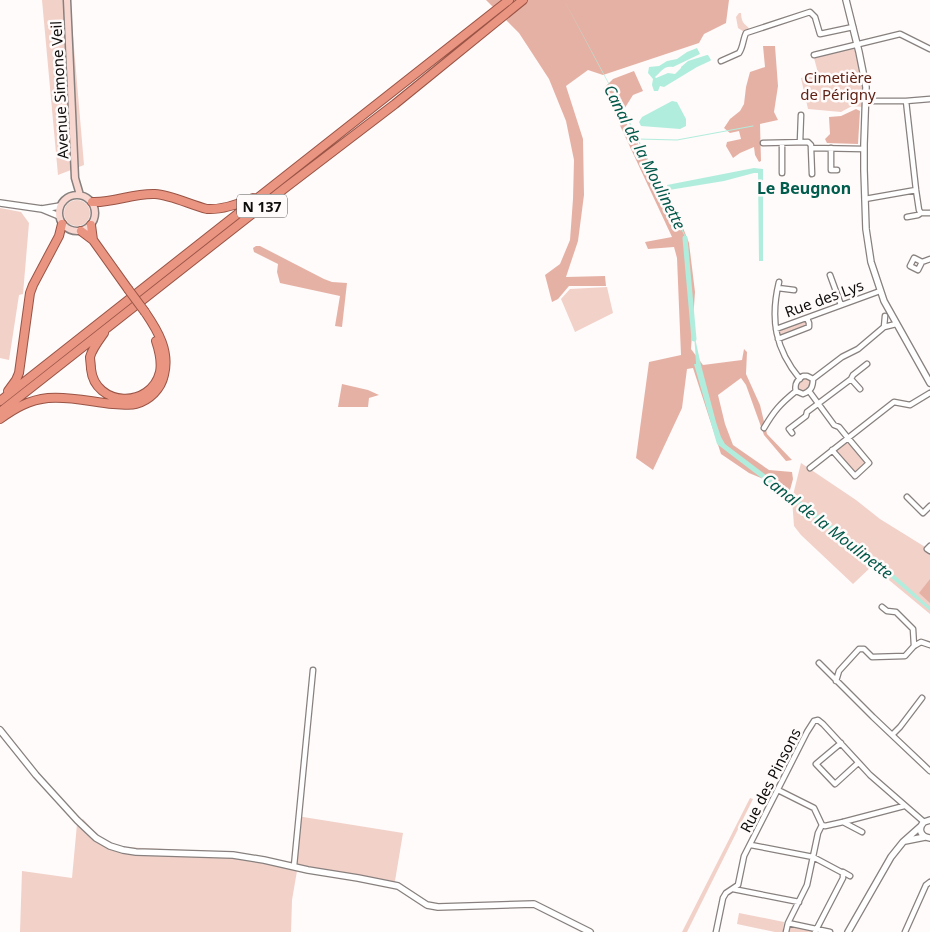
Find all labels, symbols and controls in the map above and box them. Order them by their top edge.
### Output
street label: Avenue Simone Veil [45,20,73,160]
park label: Cimetière de Périgny [800,67,876,104]
water label: Canal de la Moulinette [599,81,691,233]
district label: Le Beugnon [757,177,851,199]
road number: N 137 [237,195,287,218]
street label: Rue des Lys [782,275,866,321]
water label: Canal de la Moulinette [758,468,898,584]
street label: Rue des Pinsons [735,724,805,836]

